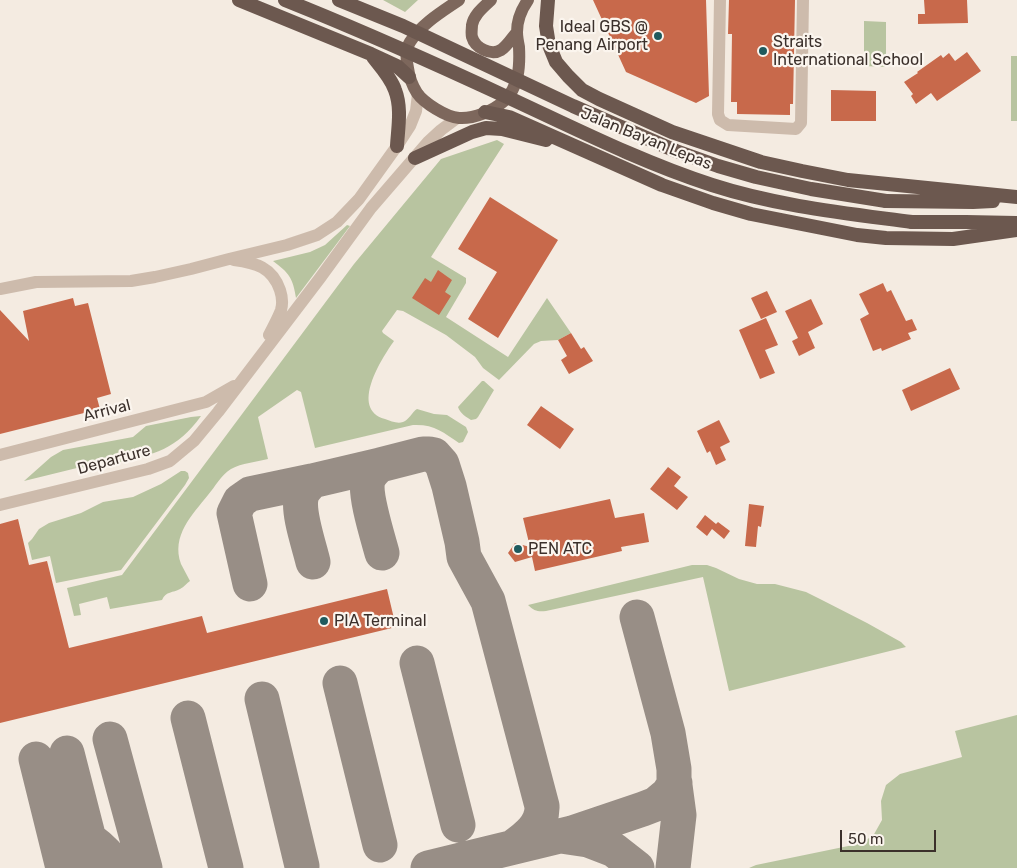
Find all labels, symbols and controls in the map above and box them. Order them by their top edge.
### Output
place label: Ideal GBS @ Penang Airport [535,17,648,55]
marker: Ideal GBS @ Penang Airport [652,30,664,42]
place label: Straits International School [773,32,923,70]
marker: Straits International School [757,45,769,57]
street label: Jalan Bayan Lepas [578,104,714,174]
street label: Arrival [81,396,133,426]
street label: Departure [75,441,153,479]
place label: PEN ATC [528,539,592,559]
marker: PEN ATC [512,543,524,555]
place label: PIA Terminal [334,611,427,631]
marker: PIA Terminal [318,615,330,627]
scale bar [842,820,938,852]
text: 50 m [848,830,883,848]

